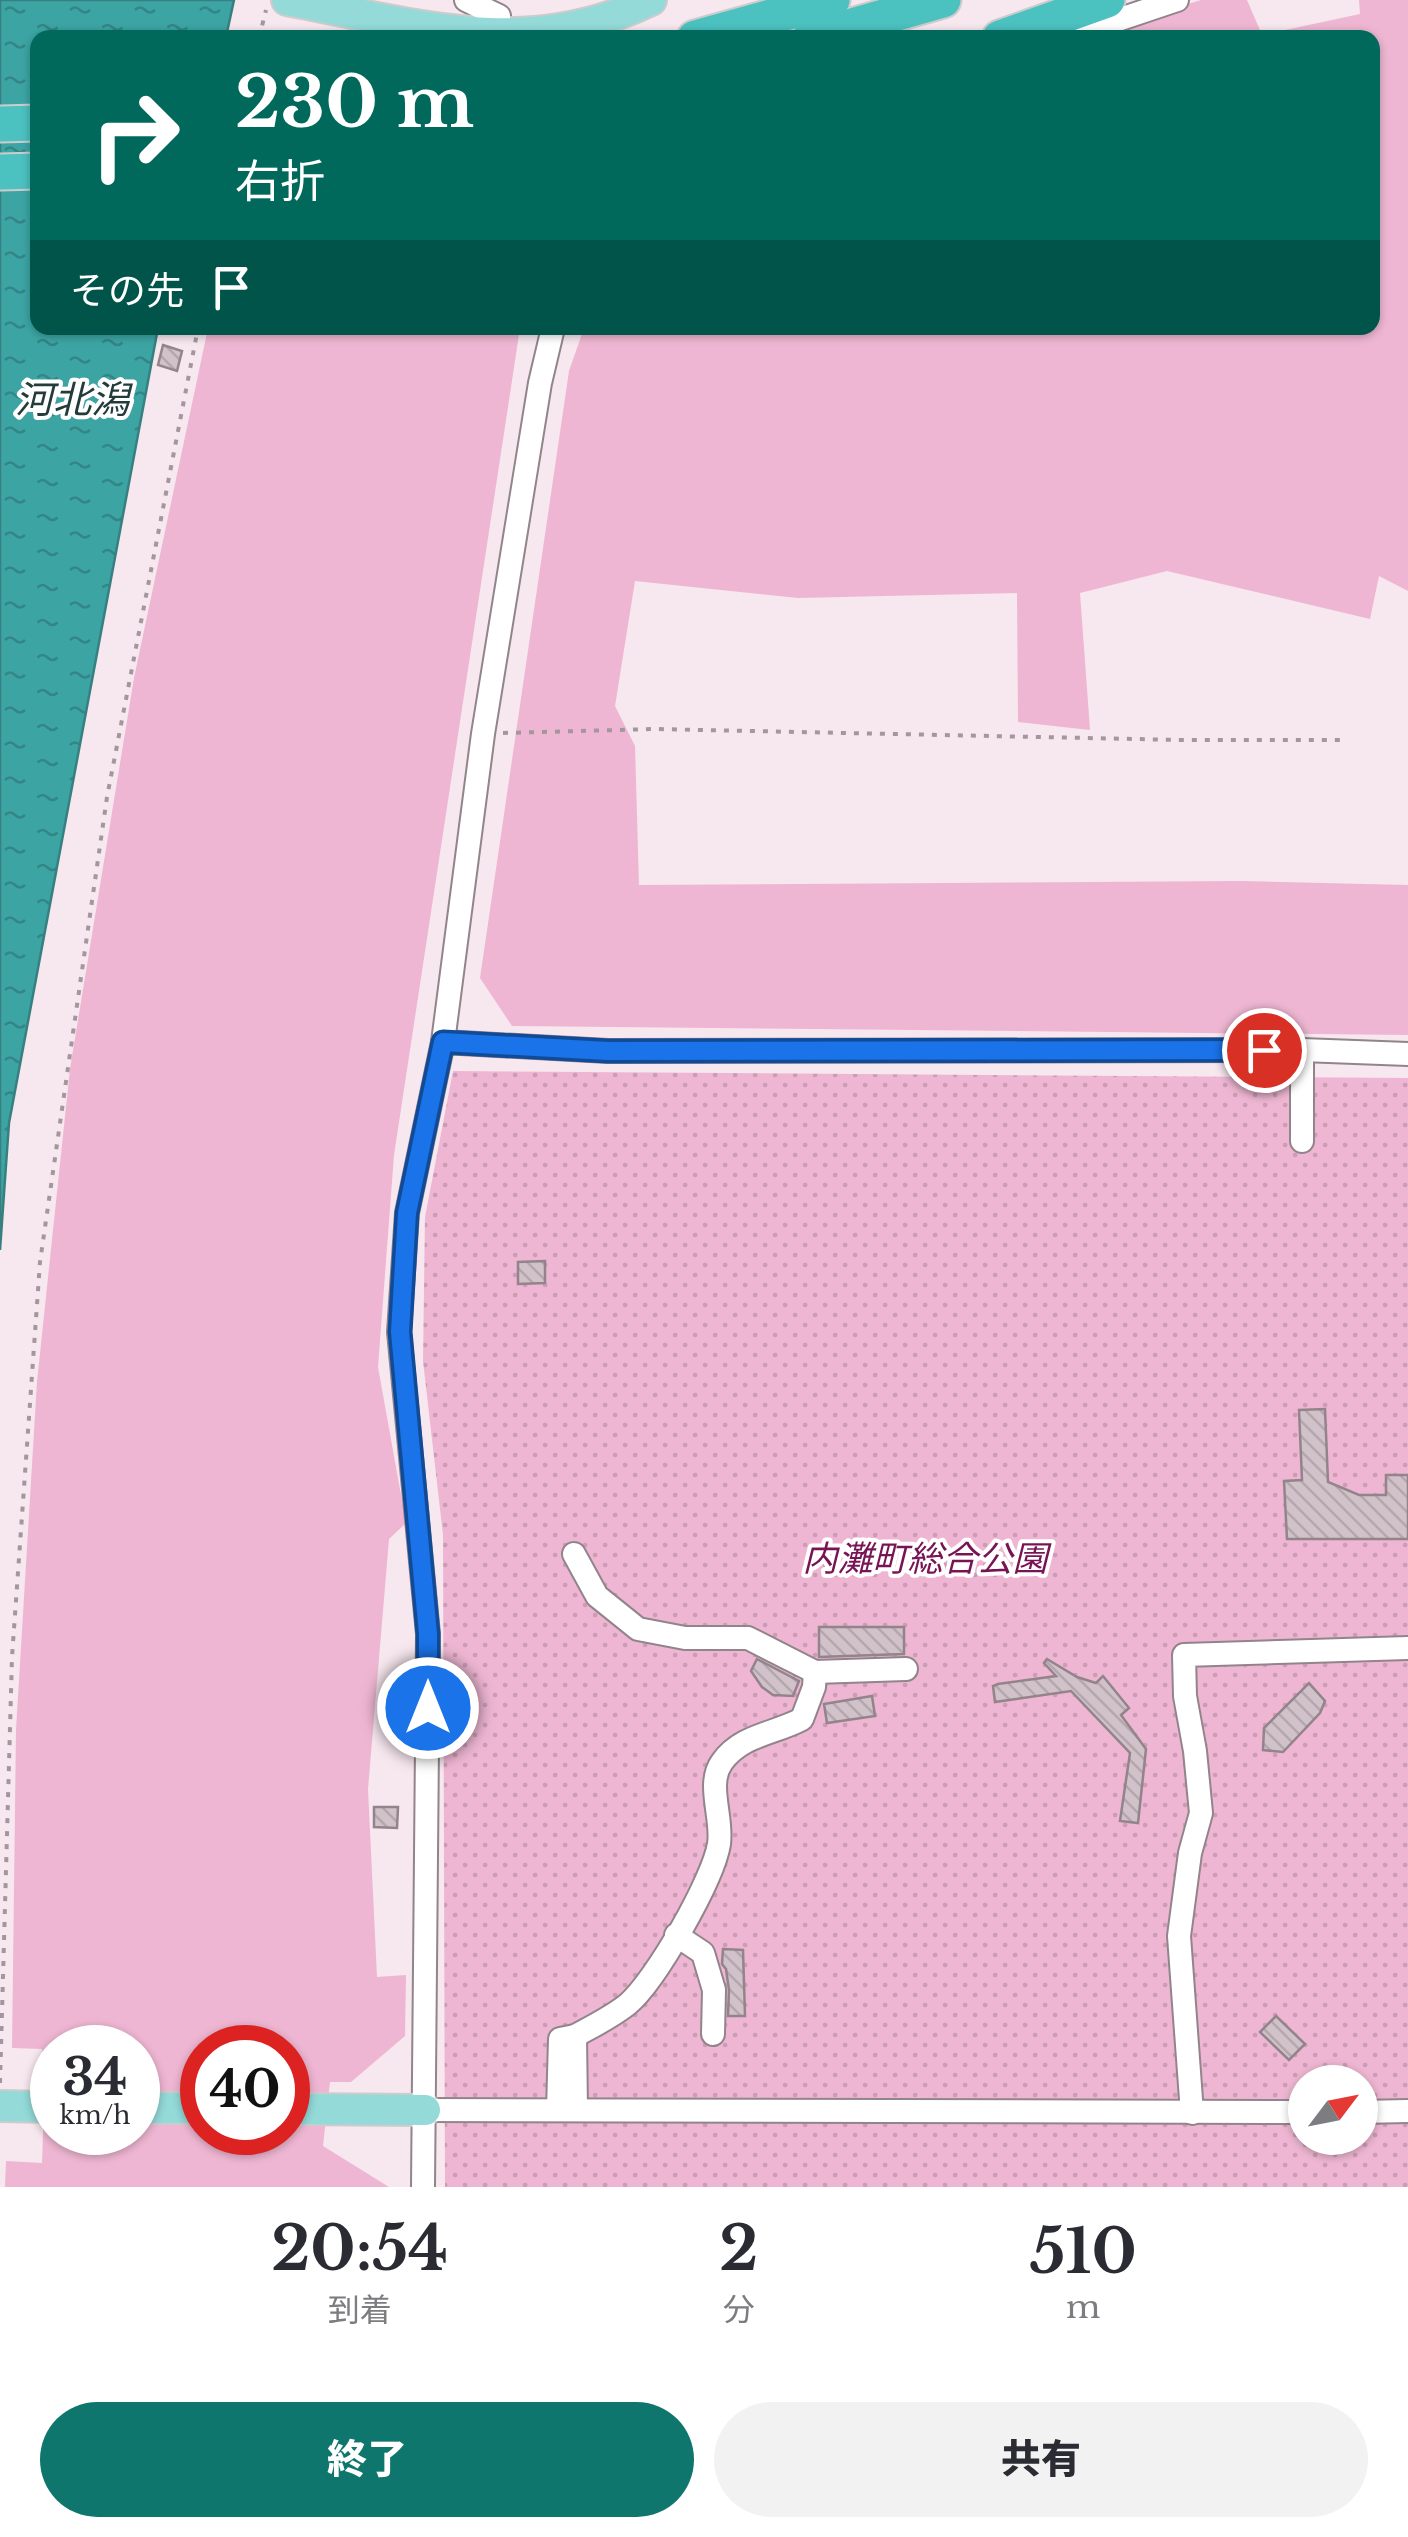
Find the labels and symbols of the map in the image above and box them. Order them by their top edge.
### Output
water label: 河北潟 [15,376,133,423]
pin [1222,1008,1307,1093]
park label: 内灘町総合公園 [802,1537,1052,1580]
position arrow [376,1656,480,1760]
speed limit sign: 40 [180,2025,310,2155]
north arrow [1288,2065,1378,2155]

